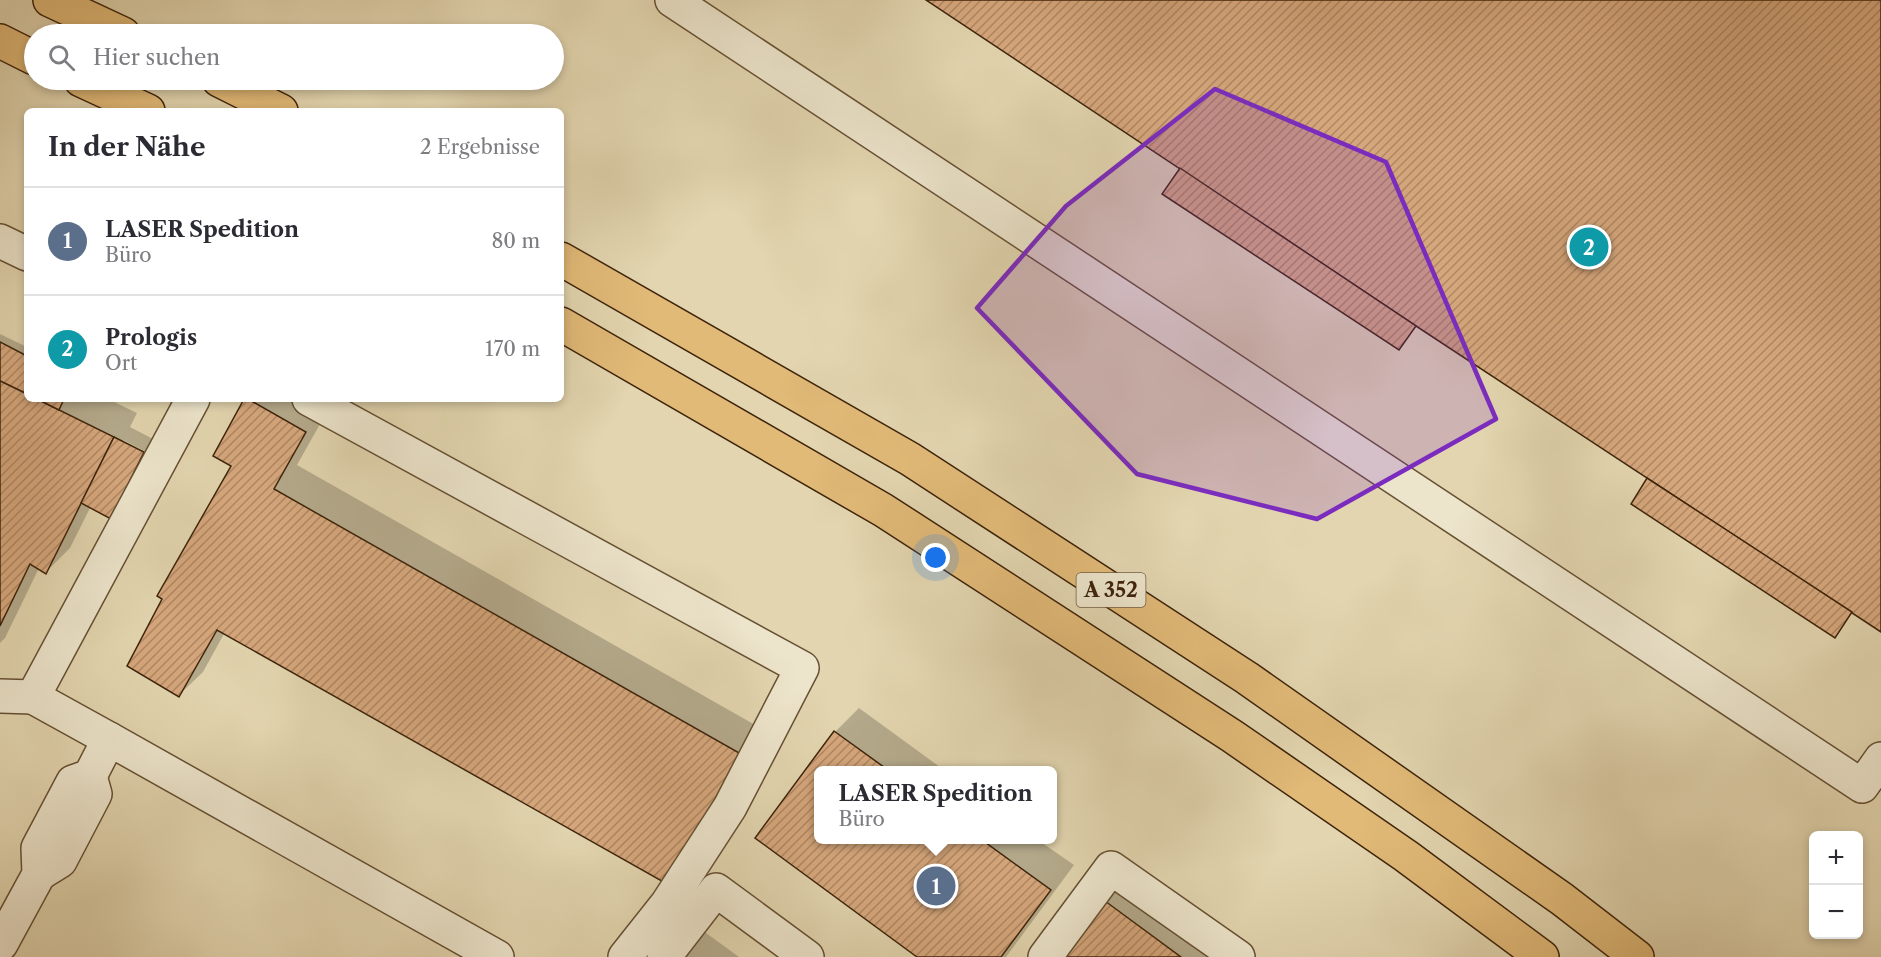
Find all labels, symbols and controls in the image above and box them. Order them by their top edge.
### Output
search box [24,24,564,90]
icon: search [45,41,78,74]
text: Hier suchen [93,44,220,71]
text: In der Nähe [48,131,205,163]
text: 2 Ergebnisse [420,135,540,159]
text: LASER Spedition [105,216,299,243]
pin: 2 [1570,224,1608,270]
text: 1 [63,229,72,253]
text: 80 m [492,229,540,253]
text: Büro [105,243,151,267]
text: Prologis [105,324,197,351]
text: 2 [62,337,73,361]
text: 170 m [485,337,540,361]
text: Ort [105,351,137,375]
your location [921,543,950,572]
road number: A 352 [1076,573,1146,607]
popup [814,766,1057,844]
text: LASER Spedition [838,780,1033,807]
text: Büro [838,807,885,831]
map controls [1809,831,1863,939]
button: + [1809,831,1863,885]
pin: 1 [916,864,956,908]
button: − [1809,885,1863,939]

